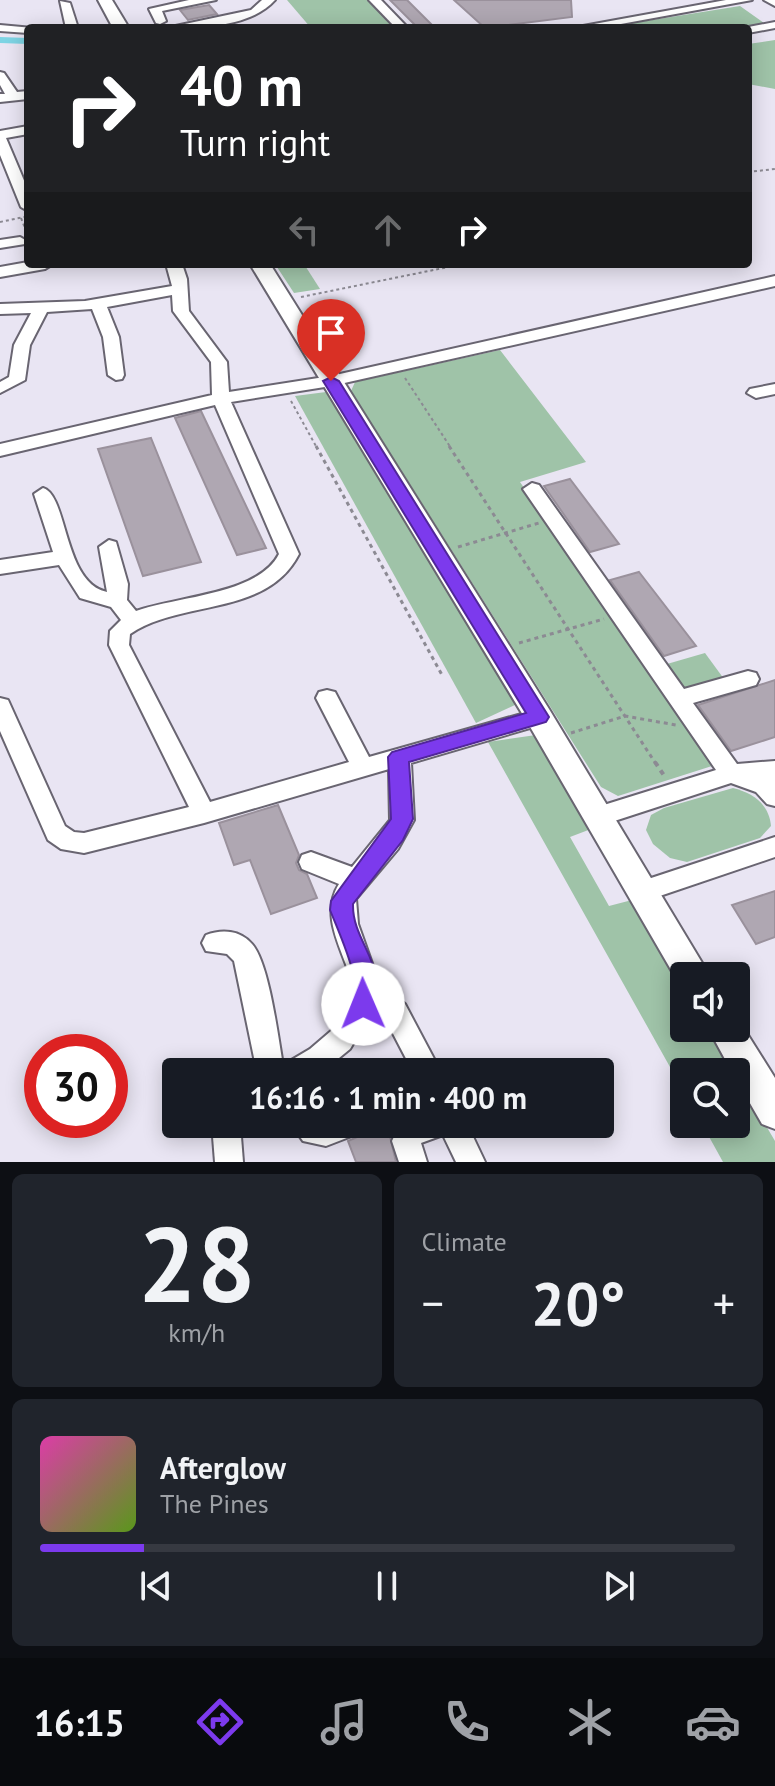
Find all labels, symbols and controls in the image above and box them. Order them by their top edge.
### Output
text: 40 m [180,49,303,121]
icon: right [48,56,152,160]
text: Turn right [180,119,330,166]
icon: left [282,208,326,252]
icon: ahead [366,208,410,252]
icon: right [450,208,494,252]
pin [297,299,365,381]
icon: arrive [309,311,353,355]
position arrow [321,962,405,1046]
map controls [670,962,750,1138]
button: sound [670,962,750,1042]
speed limit sign: 30 [24,1034,128,1138]
button: search [670,1058,750,1138]
text: 16:16 · 1 min · 400 m [249,1078,527,1117]
text: 28 [138,1196,256,1331]
text: Climate [422,1225,507,1258]
text: 20° [531,1264,625,1342]
text: − [422,1274,444,1331]
text: + [713,1274,735,1331]
text: km/h [168,1316,225,1349]
text: Afterglow [160,1448,286,1487]
text: The Pines [160,1487,269,1520]
icon: previous [134,1564,178,1608]
icon: pause [365,1564,409,1608]
icon: next [597,1564,641,1608]
icon: directions [192,1694,248,1750]
icon: music [316,1694,372,1750]
icon: phone [439,1694,495,1750]
icon: climate [562,1694,618,1750]
icon: car [685,1694,741,1750]
text: 16:15 [34,1699,125,1746]

